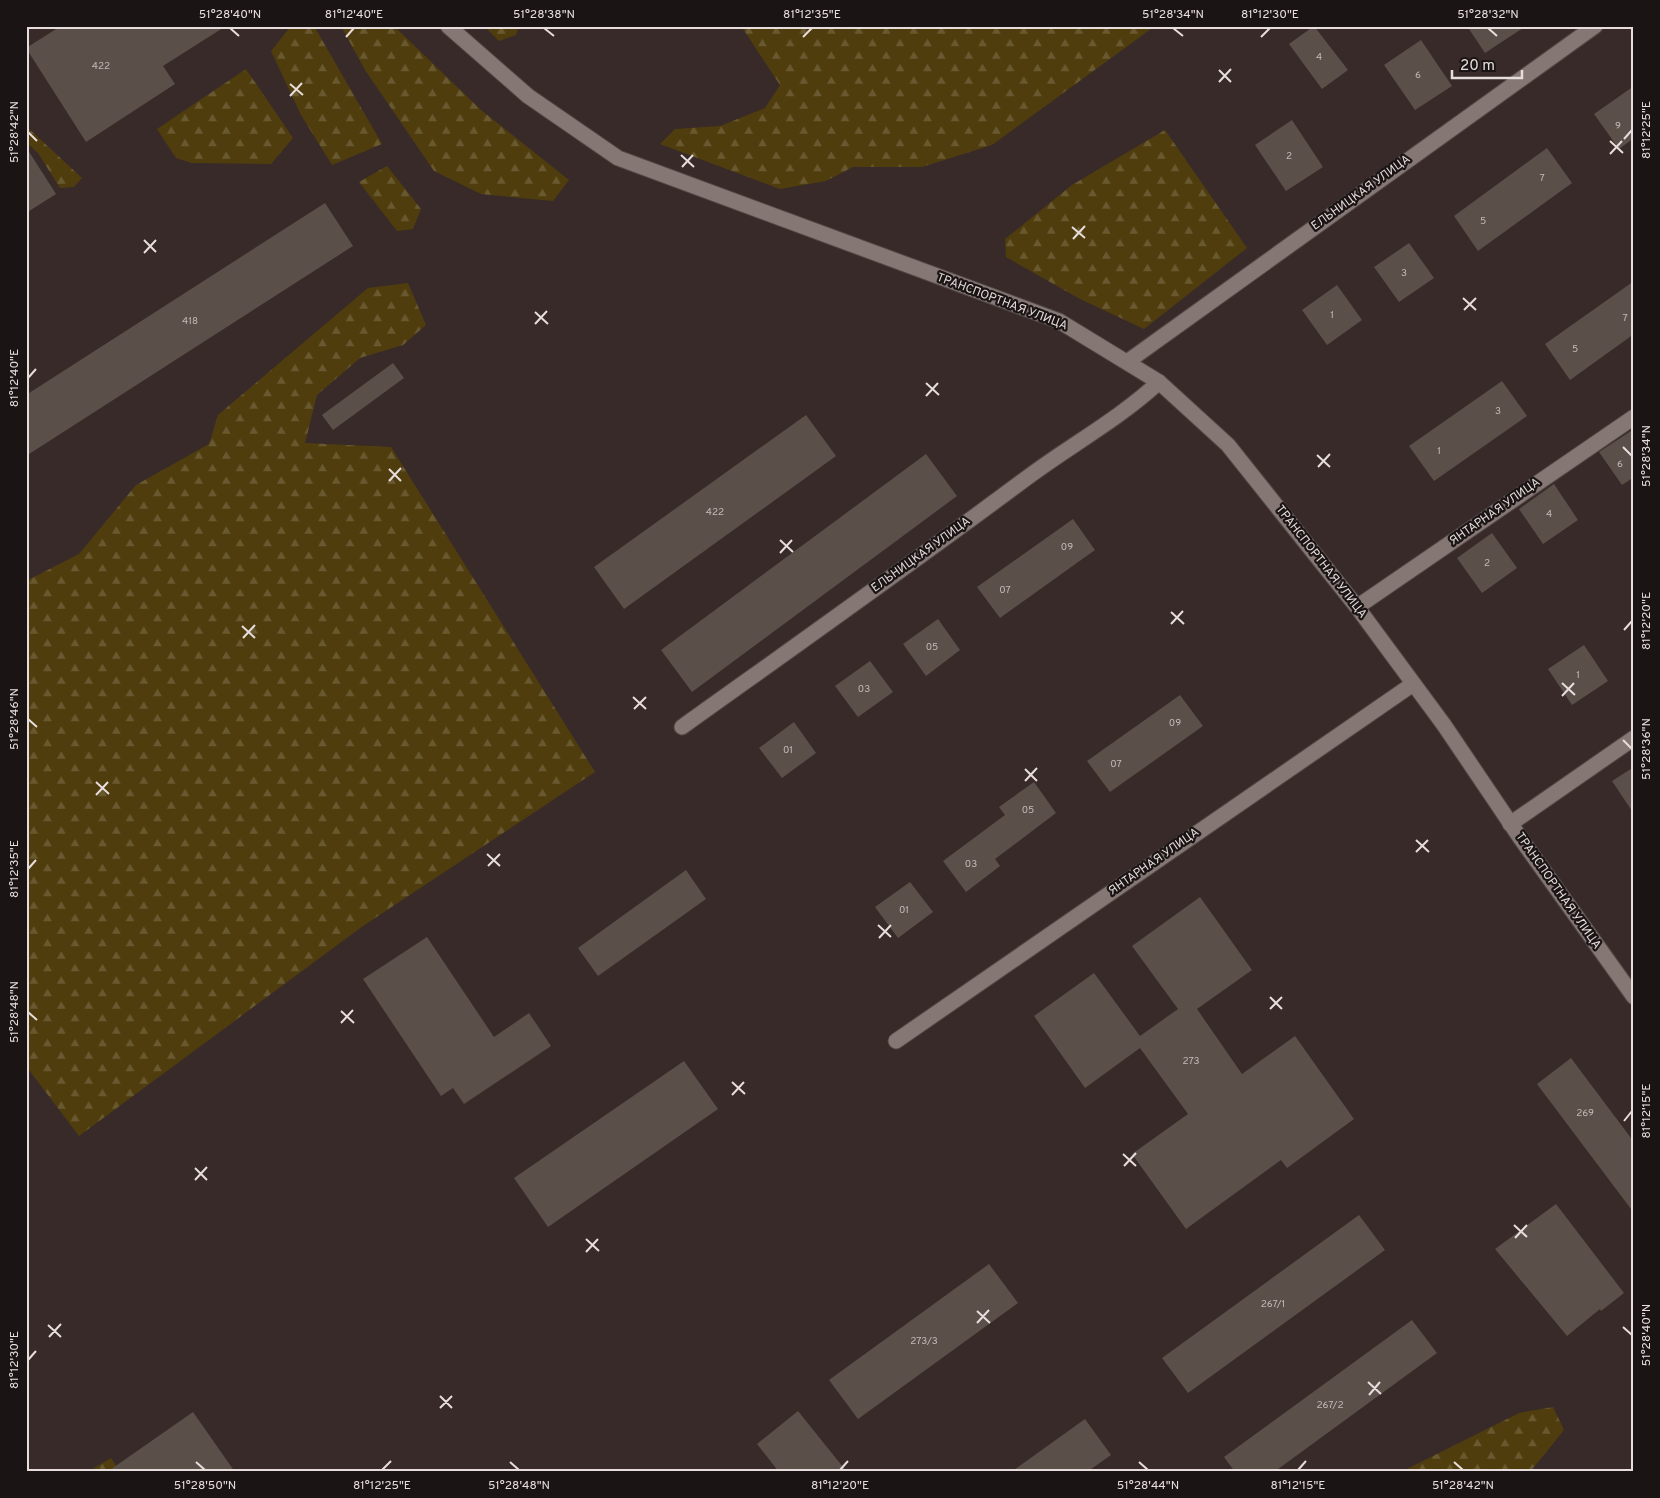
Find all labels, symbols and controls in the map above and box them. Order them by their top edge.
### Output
text: 51°28'40"N [199,7,261,23]
text: 81°12'40"E [325,7,383,23]
text: 51°28'38"N [513,7,575,23]
text: 81°12'35"E [783,7,841,23]
text: 51°28'34"N [1142,7,1204,23]
text: 81°12'30"E [1241,7,1299,23]
text: 51°28'32"N [1457,7,1519,23]
scale bar [1452,48,1522,80]
house number: 4 [1316,51,1322,64]
text: 20 m [1460,57,1495,76]
house number: 422 [92,60,110,73]
house number: 6 [1415,69,1421,82]
text: 51°28'42"N [7,101,23,163]
text: 81°12'25"E [1639,101,1655,159]
house number: 9 [1615,120,1621,133]
house number: 2 [1286,150,1292,163]
street label: ЕЛЬНИЦКАЯ УЛИЦА [1308,152,1414,234]
house number: 7 [1539,172,1545,185]
house number: 5 [1480,215,1486,228]
house number: 3 [1401,267,1407,280]
street label: ТРАНСПОРТНАЯ УЛИЦА [934,270,1070,334]
house number: 1 [1330,309,1334,322]
house number: 7 [1622,312,1628,325]
house number: 418 [182,315,198,328]
house number: 5 [1572,343,1578,356]
text: 81°12'40"E [7,349,23,407]
house number: 3 [1495,405,1501,418]
text: 51°28'34"N [1639,425,1655,487]
house number: 1 [1437,445,1441,458]
house number: 6 [1617,458,1623,471]
street label: ЯНТАРНАЯ УЛИЦА [1446,475,1544,549]
street label: ТРАНСПОРТНАЯ УЛИЦА [1272,502,1370,622]
house number: 422 [706,506,724,519]
house number: 4 [1546,508,1552,521]
street label: ЕЛЬНИЦКАЯ УЛИЦА [868,514,974,596]
house number: 09 [1061,541,1073,554]
house number: 2 [1484,557,1490,570]
house number: 07 [999,584,1011,597]
text: 81°12'20"E [1639,592,1655,650]
house number: 05 [926,641,938,654]
house number: 1 [1576,669,1580,682]
house number: 03 [858,683,870,696]
text: 51°28'46"N [7,688,23,750]
house number: 09 [1169,717,1181,730]
text: 51°28'36"N [1639,718,1655,780]
house number: 01 [783,744,793,757]
house number: 07 [1110,758,1122,771]
house number: 05 [1022,804,1034,817]
street label: ЯНТАРНАЯ УЛИЦА [1105,825,1203,899]
street label: ТРАНСПОРТНАЯ УЛИЦА [1512,829,1604,953]
text: 81°12'35"E [7,840,23,898]
house number: 03 [965,858,977,871]
house number: 01 [899,904,909,917]
text: 51°28'48"N [7,981,23,1043]
house number: 273 [1182,1055,1200,1068]
text: 81°12'15"E [1639,1083,1655,1139]
house number: 269 [1576,1107,1594,1120]
house number: 267/1 [1261,1298,1285,1311]
text: 51°28'40"N [1639,1304,1655,1366]
text: 81°12'30"E [7,1331,23,1389]
house number: 273/3 [910,1335,938,1348]
house number: 267/2 [1316,1399,1344,1412]
text: 51°28'50"N [174,1478,236,1494]
text: 81°12'25"E [353,1478,411,1494]
text: 51°28'48"N [488,1478,550,1494]
text: 81°12'20"E [811,1478,869,1494]
text: 51°28'44"N [1117,1478,1179,1494]
text: 81°12'15"E [1270,1478,1326,1494]
text: 51°28'42"N [1432,1478,1494,1494]

